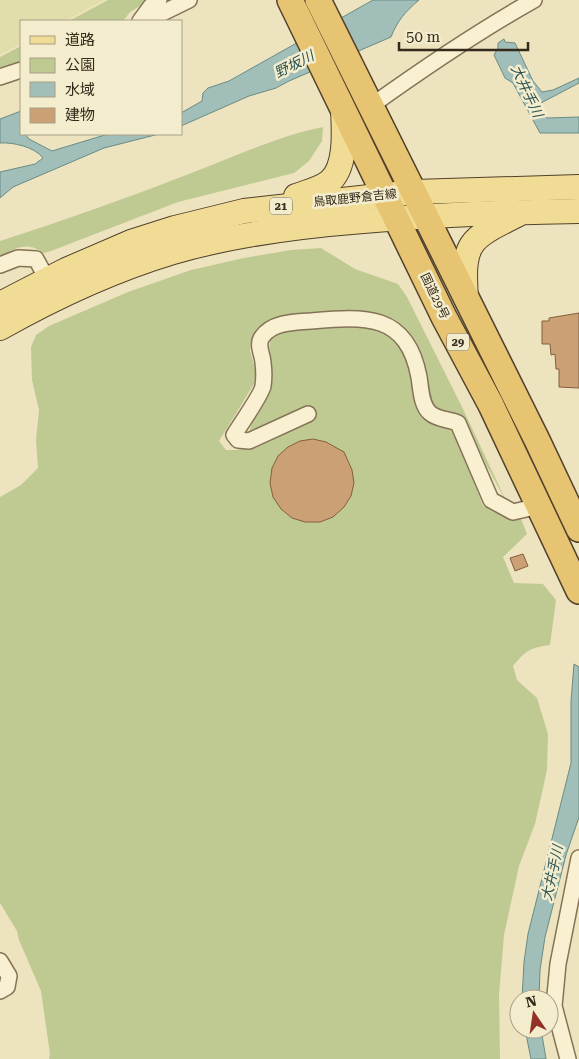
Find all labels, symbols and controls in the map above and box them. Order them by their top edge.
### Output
legend [20,20,182,135]
scale bar [399,20,528,52]
text: 50 m [406,28,441,46]
text: 道路 [65,31,95,49]
water label: 野坂川 [272,46,318,81]
text: 公園 [65,56,95,74]
water label: 大井手川 [508,62,547,122]
text: 水域 [65,81,95,99]
text: 建物 [65,106,95,124]
street label: 鳥取鹿野倉吉線 [312,187,398,209]
road number: 21 [270,198,292,215]
street label: 国道29号 [418,271,452,321]
road number: 29 [447,334,469,351]
water label: 大井手川 [538,842,566,902]
north arrow [509,989,559,1039]
text: N [524,992,538,1010]

